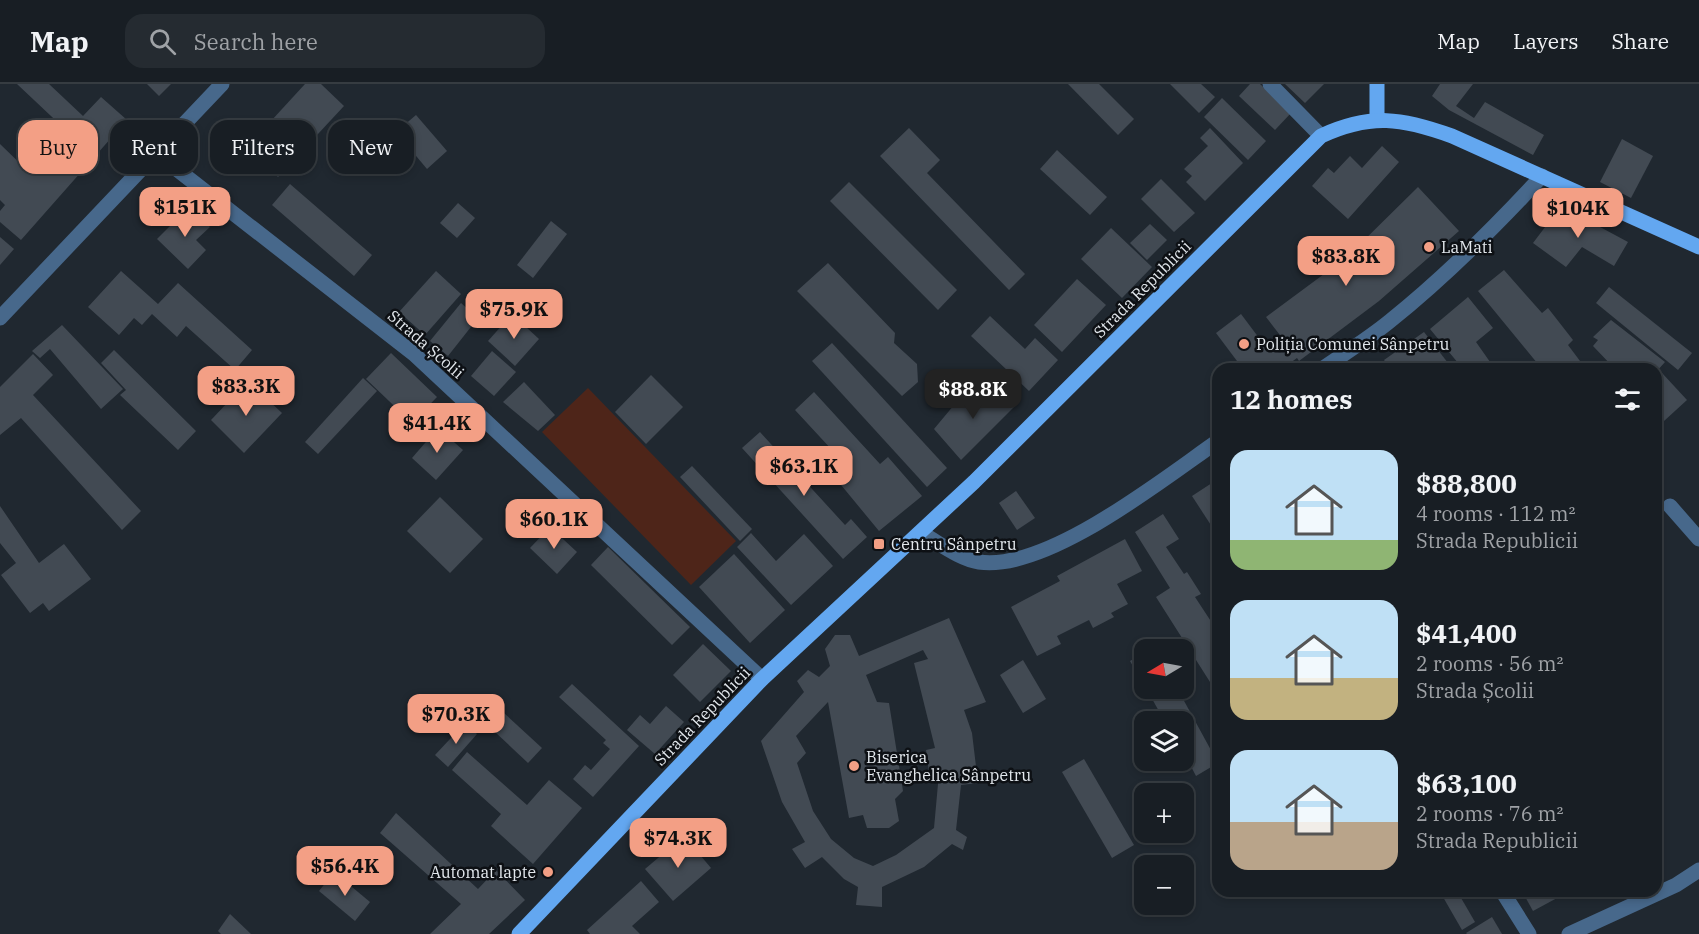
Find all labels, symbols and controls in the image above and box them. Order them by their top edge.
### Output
search box [125,14,545,68]
text: Map [30,23,89,60]
icon: search [146,25,179,58]
text: Search here [194,27,318,56]
text: Map [1437,27,1480,55]
text: Layers [1513,27,1579,55]
text: Share [1612,27,1669,55]
chip: Buy [18,120,98,174]
chip: Rent [110,120,198,174]
chip: Filters [210,120,316,174]
chip: New [328,120,414,174]
pin: $151K [143,187,227,238]
pin: $104K [1536,188,1620,239]
text: $151K [153,193,217,220]
text: $104K [1546,194,1610,221]
street label: Strada Republicii [1089,236,1195,342]
pin: $83.8K [1297,236,1395,287]
place label: LaMati [1441,237,1492,257]
marker: LaMati [1422,240,1436,254]
text: $83.8K [1312,242,1380,269]
pin: $75.9K [465,289,563,340]
text: $75.9K [480,295,548,322]
street label: Strada Școlii [384,305,468,383]
place label: Poliția Comunei Sânpetru [1256,334,1450,354]
marker: Poliția Comunei Sânpetru [1237,337,1251,351]
pin: $83.3K [197,366,295,417]
pin: $88.8K [924,369,1022,420]
text: $83.3K [212,372,280,399]
text: $88.8K [939,375,1007,402]
text: 12 homes [1230,382,1352,416]
icon: filters [1611,383,1644,416]
pin: $41.4K [388,403,486,454]
text: $41.4K [403,409,471,436]
pin: $63.1K [755,446,853,497]
text: $63.1K [770,452,838,479]
text: $88,800 [1416,466,1517,500]
icon: home [1278,474,1350,546]
pin: $60.1K [505,499,603,550]
text: 4 rooms · 112 m² [1416,500,1575,527]
text: $60.1K [520,505,588,532]
text: Strada Republicii [1416,527,1578,554]
place label: Centru Sânpetru [891,534,1017,554]
marker: Centru Sânpetru [872,537,886,551]
text: $41,400 [1416,616,1517,650]
icon: home [1278,624,1350,696]
north arrow [1134,639,1194,699]
map controls [1134,639,1194,915]
text: 2 rooms · 56 m² [1416,650,1563,677]
street label: Strada Republicii [650,662,754,770]
text: Strada Școlii [1416,677,1534,704]
pin: $70.3K [407,694,505,745]
text: $70.3K [422,700,490,727]
button: layers [1134,711,1194,771]
place label: Biserica Evanghelica Sânpetru [866,747,1031,785]
marker: Biserica Evanghelica Sânpetru [847,759,861,773]
text: $63,100 [1416,766,1517,800]
icon: home [1278,774,1350,846]
button: + [1134,783,1194,843]
text: 2 rooms · 76 m² [1416,800,1563,827]
pin: $74.3K [629,818,727,869]
text: $74.3K [644,824,712,851]
text: Strada Republicii [1416,827,1578,854]
pin: $56.4K [296,846,394,897]
text: $56.4K [311,852,379,879]
button: − [1134,855,1194,915]
place label: Automat lapte [430,862,536,882]
marker: Automat lapte [541,865,555,879]

